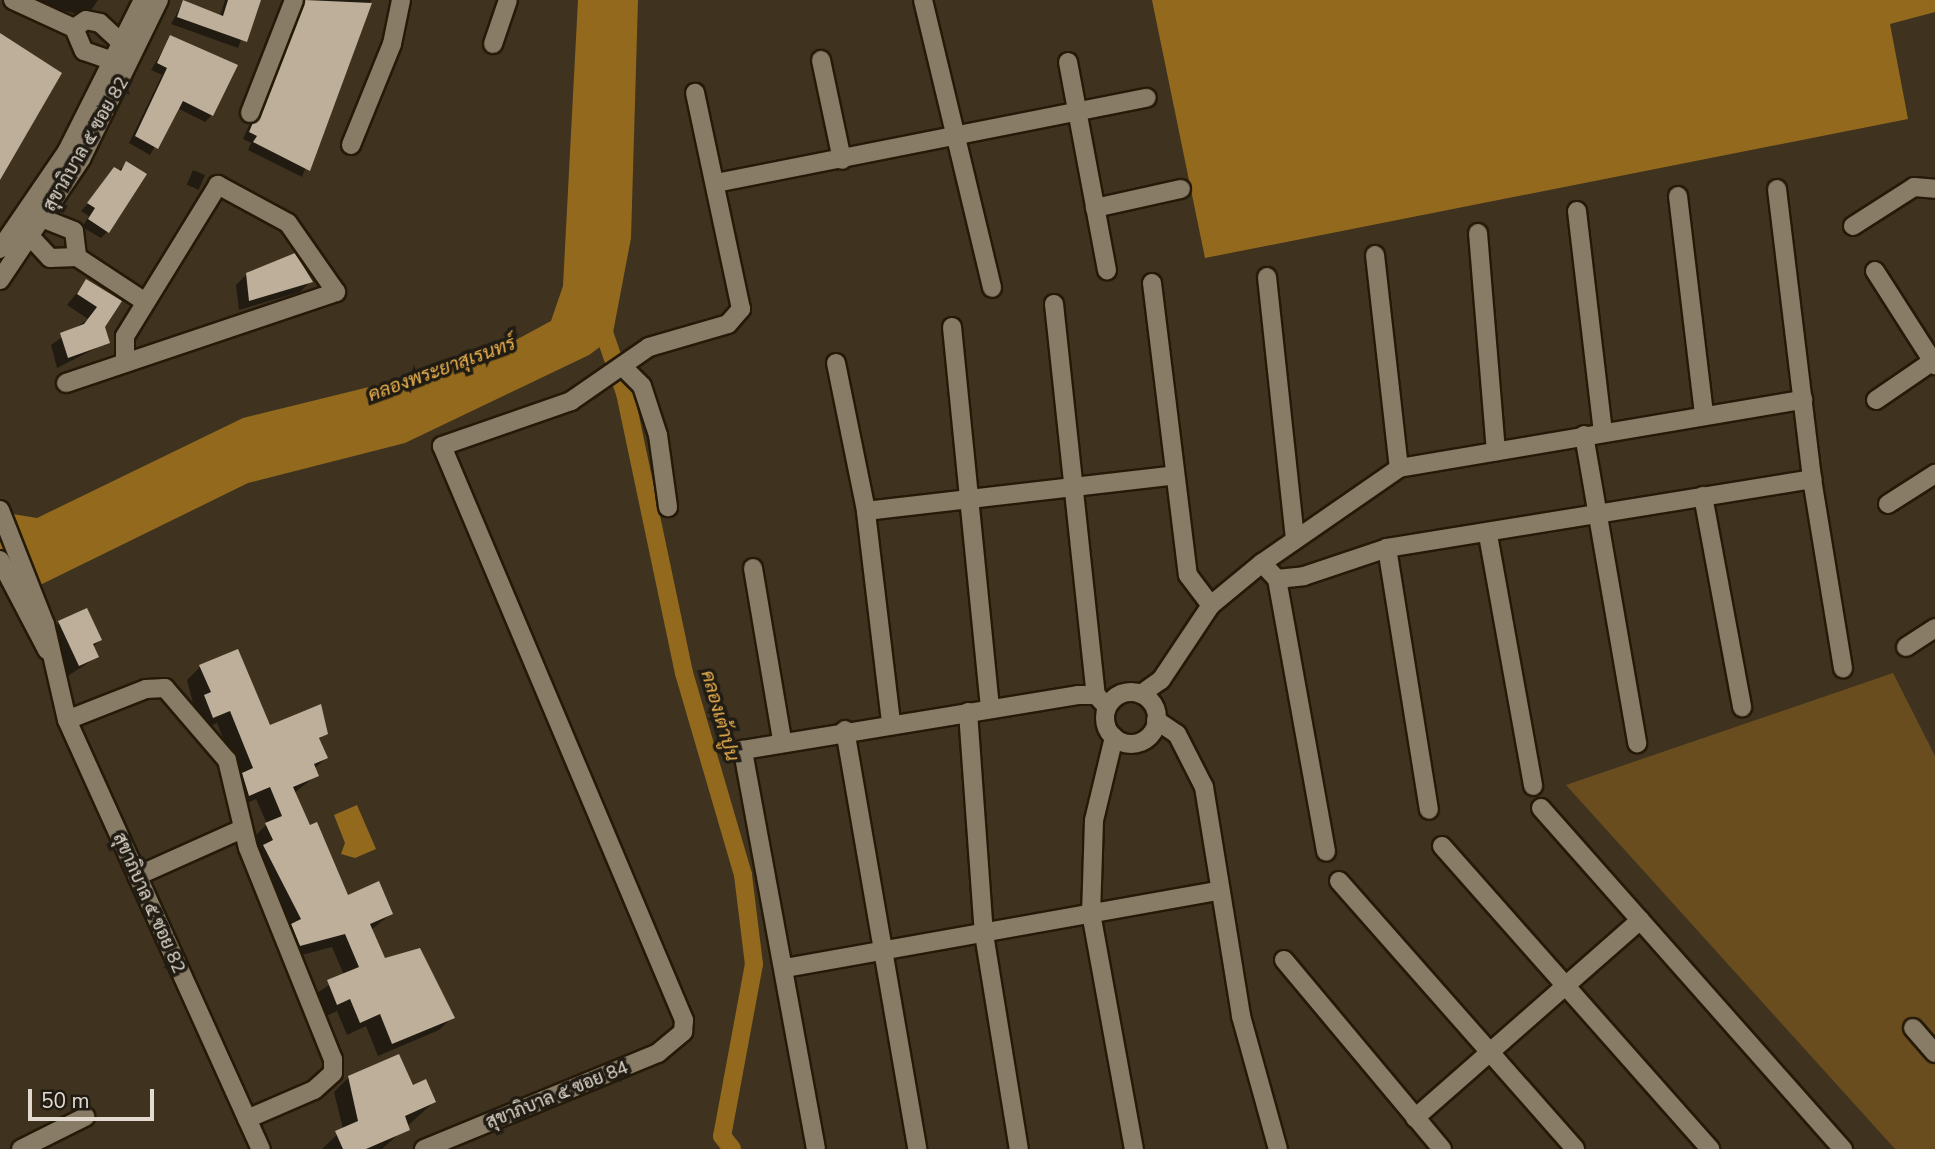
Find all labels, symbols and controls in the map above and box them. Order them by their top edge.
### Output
street label: สุขาภิบาล ๕ ซอย 82 [39,73,133,215]
water label: คลองพระยาสุเรนทร์ [365,333,519,407]
water label: คลองเต้าปูน [695,668,743,764]
street label: สุขาภิบาล ๕ ซอย 82 [108,829,190,977]
street label: สุขาภิบาล ๕ ซอย 84 [483,1057,631,1133]
scale bar [32,1076,158,1120]
text: 50 m [41,1087,90,1115]

